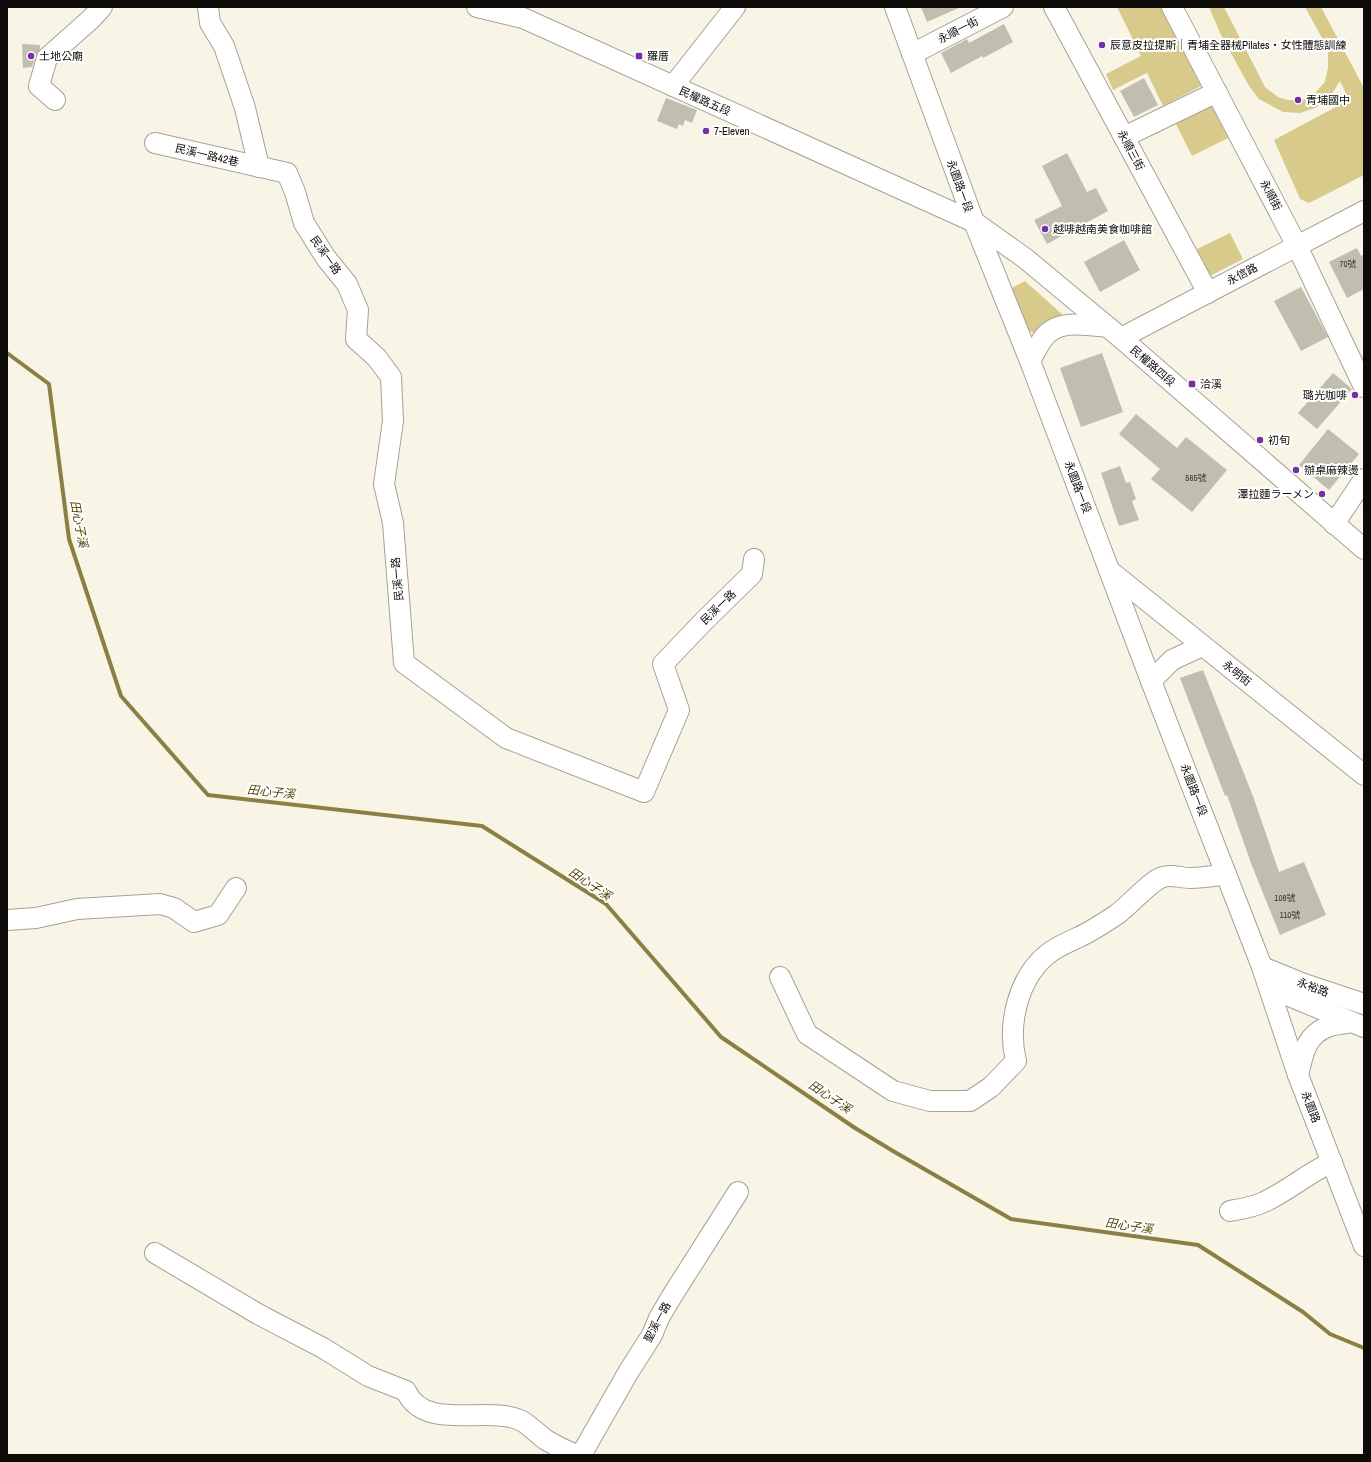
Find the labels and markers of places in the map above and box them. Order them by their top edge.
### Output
place label: 辰意皮拉提斯｜青埔全器械Pilates・女性體態訓練 [1110,38,1347,52]
marker: 辰意皮拉提斯｜青埔全器械Pilates・女性體態訓練 [1097,40,1107,50]
place label: 土地公廟 [39,49,83,63]
place label: 羅厝 [647,49,669,63]
marker: 土地公廟 [26,51,36,61]
marker: 羅厝 [634,51,644,61]
place label: 青埔國中 [1306,93,1350,107]
marker: 青埔國中 [1293,95,1303,105]
place label: 7-Eleven [714,124,750,138]
marker: 7-Eleven [701,126,711,136]
place label: 越啡越南美食咖啡館 [1053,222,1152,236]
marker: 越啡越南美食咖啡館 [1040,224,1050,234]
place label: 洽溪 [1200,377,1222,391]
marker: 洽溪 [1187,379,1197,389]
place label: 璐光咖啡 [1303,388,1347,402]
marker: 璐光咖啡 [1350,390,1360,400]
place label: 初旬 [1268,433,1290,447]
marker: 初旬 [1255,435,1265,445]
place label: 辦桌麻辣燙 [1304,463,1359,477]
marker: 辦桌麻辣燙 [1291,465,1301,475]
place label: 澤拉麵ラーメン [1237,487,1314,501]
marker: 澤拉麵ラーメン [1317,489,1327,499]

